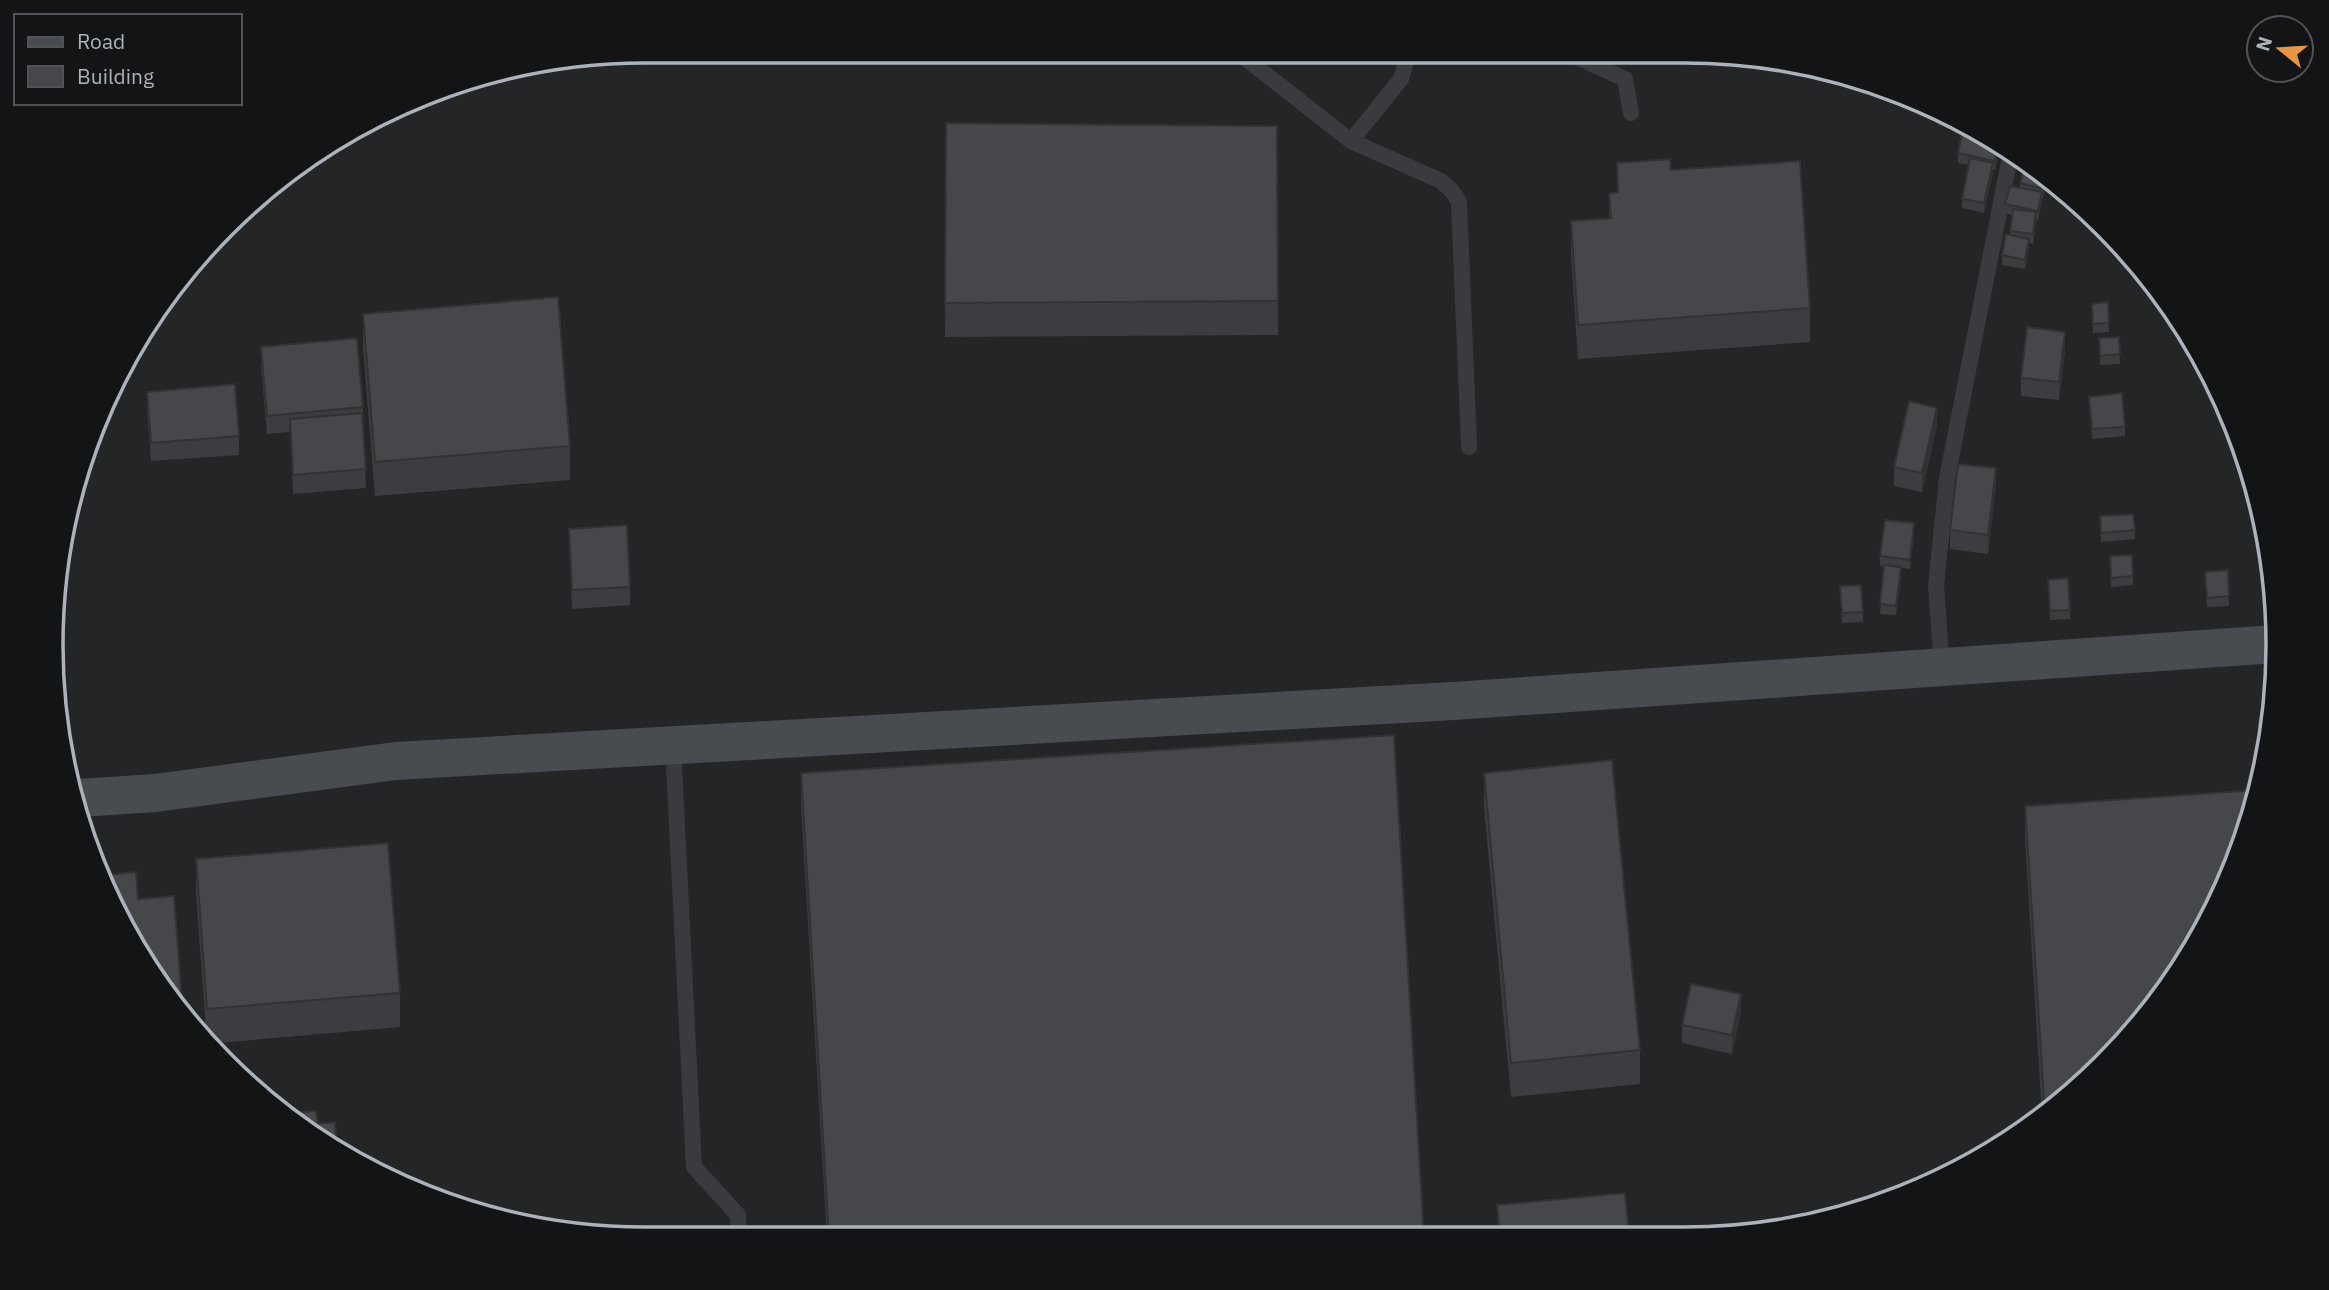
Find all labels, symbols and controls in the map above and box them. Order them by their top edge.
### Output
legend [14,14,242,105]
north arrow [2245,14,2315,84]
text: Road [77,27,125,55]
text: N [2250,33,2277,54]
text: Building [77,62,154,90]

